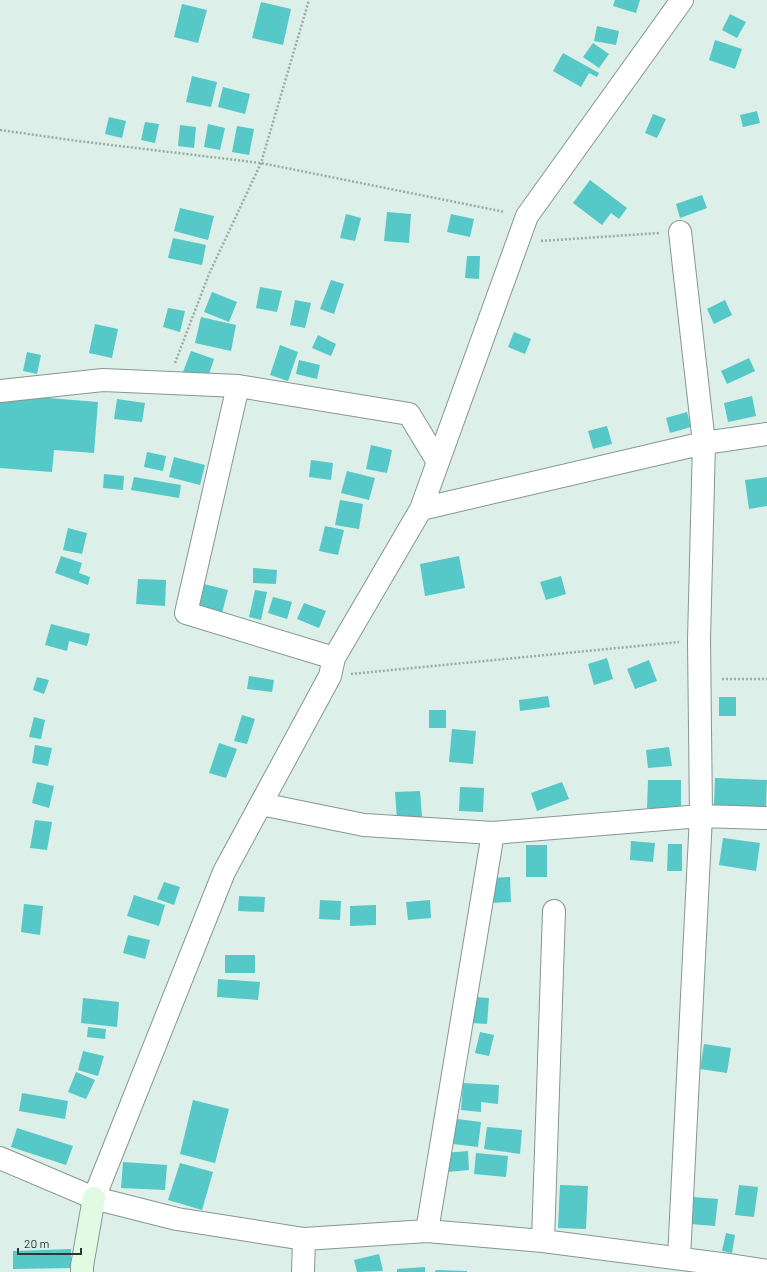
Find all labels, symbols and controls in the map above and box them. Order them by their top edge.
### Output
scale bar [18,1230,81,1256]
text: 20 m [24,1236,50,1250]

